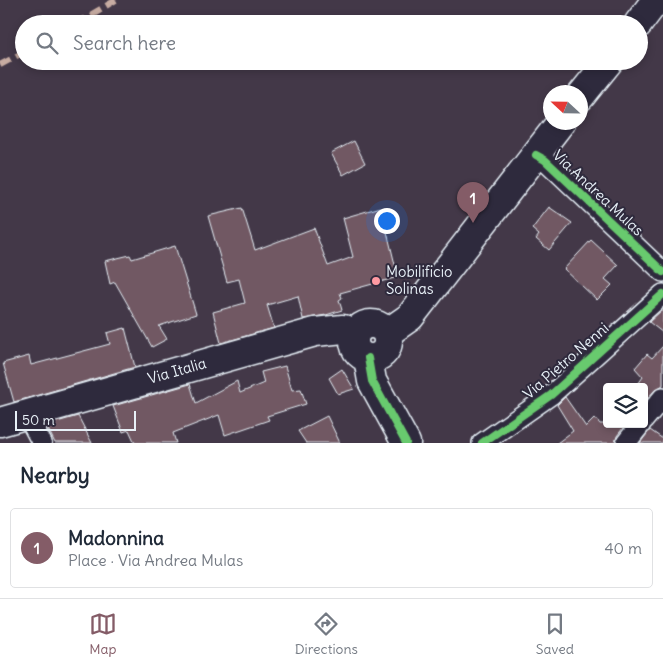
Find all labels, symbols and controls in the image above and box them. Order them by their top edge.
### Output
search box [15,15,648,70]
icon: search [33,29,61,57]
text: Search here [73,31,176,55]
north arrow [543,85,588,130]
street label: Via Andrea Mulas [549,146,648,240]
pin: 1 [457,182,489,223]
your location [374,208,400,234]
place label: Mobilificio Solinas [386,262,453,298]
marker: Mobilificio Solinas [370,275,382,287]
street label: Via Pietro Nenni [519,318,612,403]
street label: Via Italia [145,353,209,388]
map controls [603,383,648,428]
button: layers [603,383,648,428]
scale bar [15,408,136,431]
text: 50 m [22,411,55,429]
text: Nearby [20,462,90,489]
text: Madonnina [68,526,164,550]
text: 1 [34,538,40,558]
text: 40 m [604,538,642,558]
text: Place · Via Andrea Mulas [68,550,243,570]
tab: Map [89,610,117,658]
tab: Directions [295,610,358,658]
tab: Saved [536,610,574,658]

